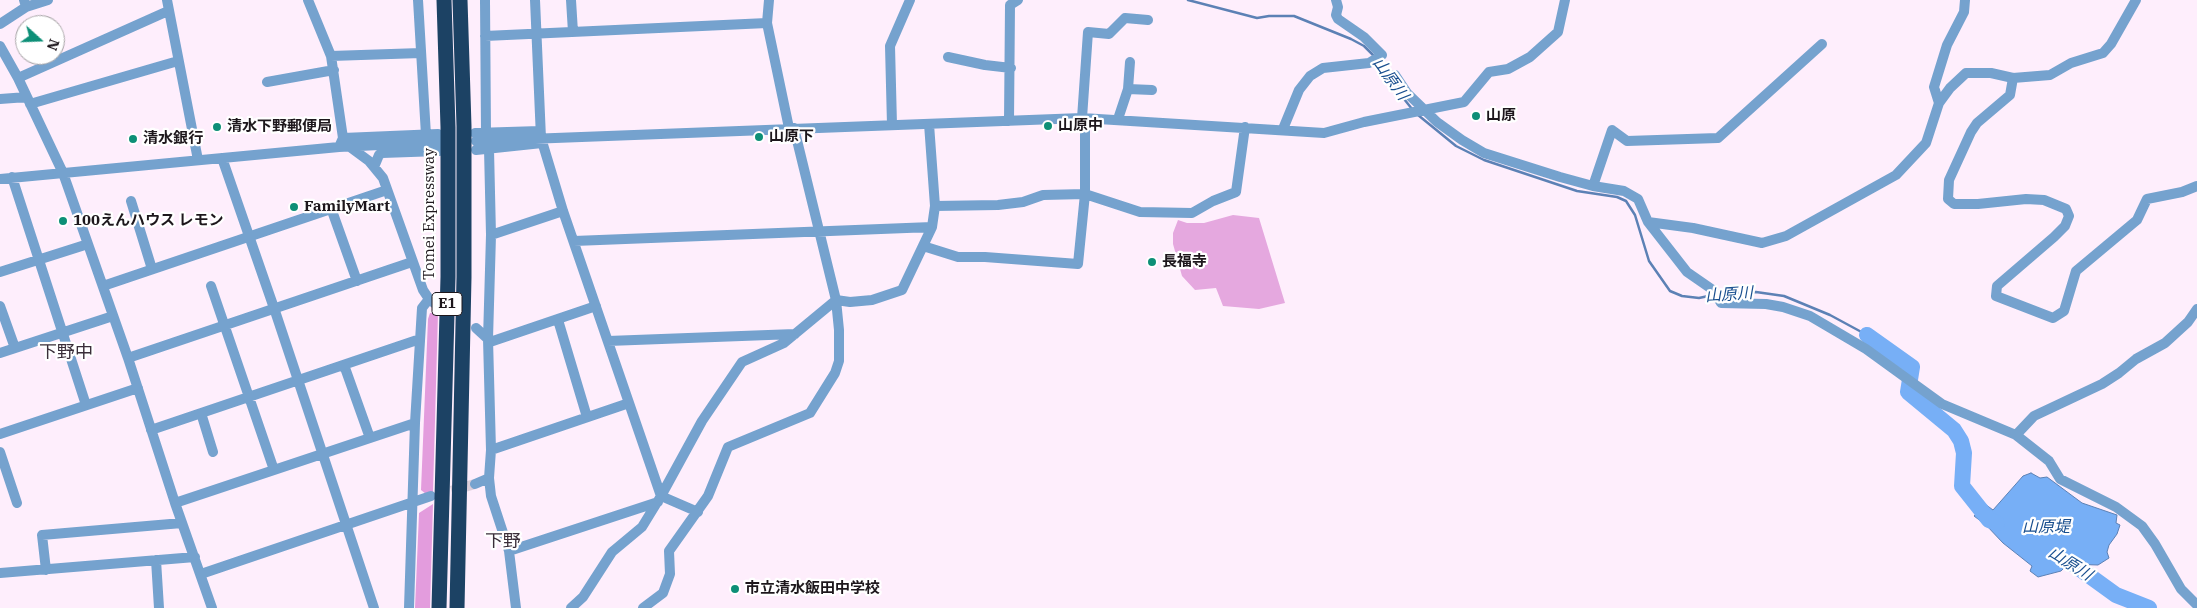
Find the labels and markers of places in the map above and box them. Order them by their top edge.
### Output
place label: 山原 [1486,107,1516,125]
marker: 山原 [1470,110,1482,122]
place label: 山原中 [1058,117,1103,135]
place label: 清水下野郵便局 [227,118,332,136]
marker: 山原中 [1042,120,1054,132]
marker: 清水下野郵便局 [211,121,223,133]
place label: 山原下 [769,128,814,146]
place label: 清水銀行 [143,130,203,148]
marker: 山原下 [753,131,765,143]
marker: 清水銀行 [127,133,139,145]
place label: FamilyMart [304,198,390,216]
marker: FamilyMart [288,201,300,213]
place label: 100えんハウス レモン [73,212,223,230]
marker: 100えんハウス レモン [57,215,69,227]
place label: 長福寺 [1162,253,1207,271]
marker: 長福寺 [1146,256,1158,268]
place label: 市立清水飯田中学校 [745,580,880,598]
marker: 市立清水飯田中学校 [729,583,741,595]

